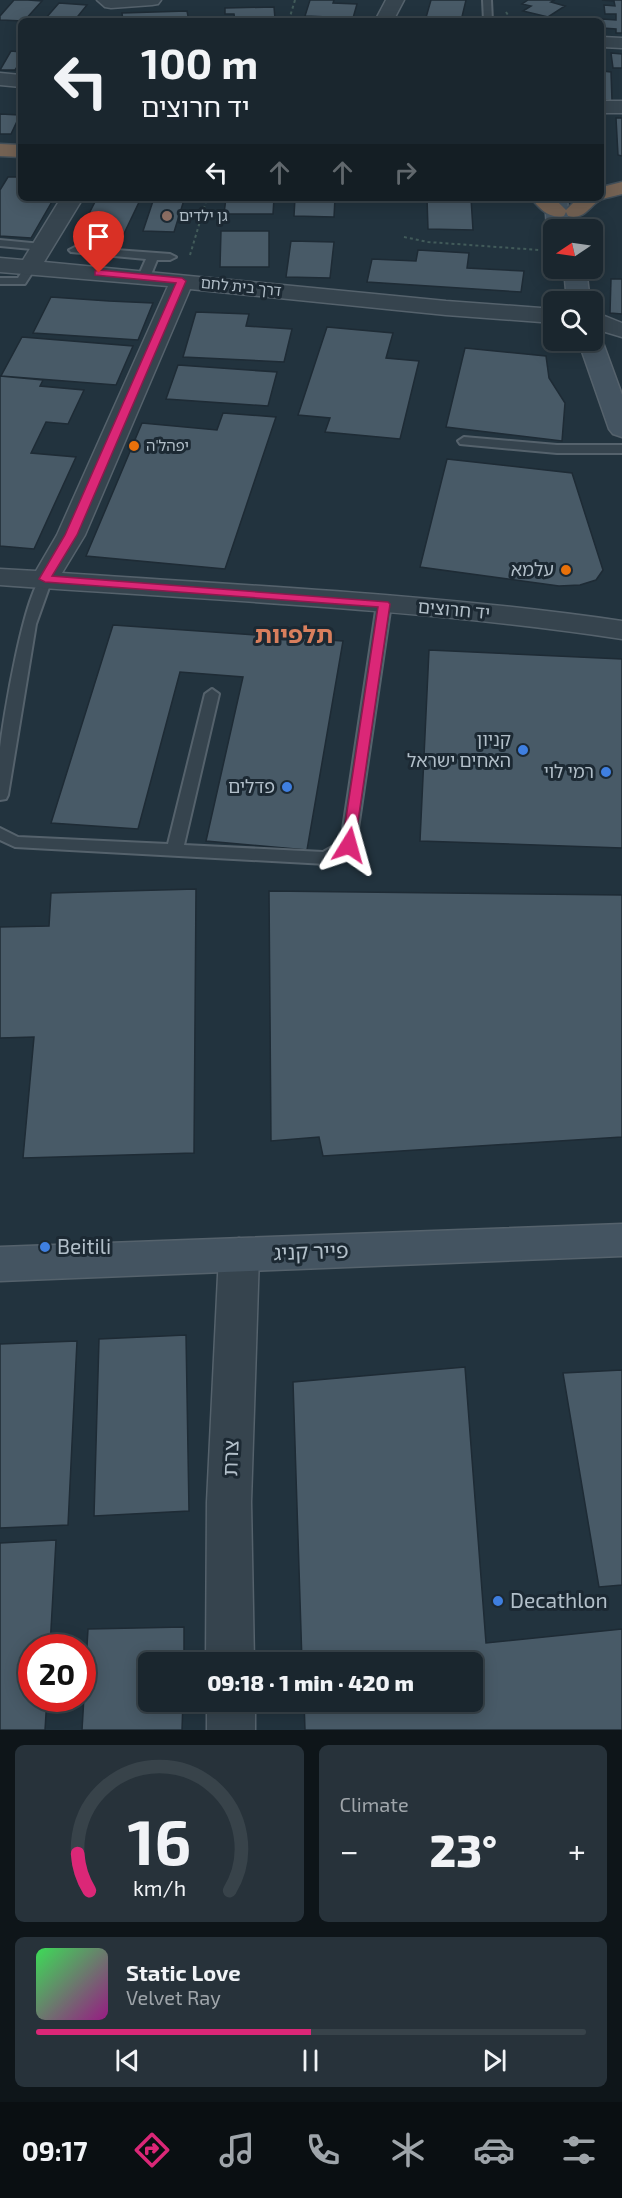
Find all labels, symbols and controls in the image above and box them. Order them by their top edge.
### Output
text: 100 m [141,37,258,87]
icon: left [42,42,120,120]
text: יד חרוצים [141,90,250,122]
icon: left [200,156,233,189]
icon: ahead [263,156,296,189]
icon: ahead [326,156,359,189]
icon: right [389,156,422,189]
place label: גן ילדים [179,206,228,224]
marker: גן ילדים [160,209,174,223]
pin [73,211,124,273]
north arrow [543,219,603,279]
map controls [543,219,603,351]
icon: arrive [82,220,115,253]
street label: דרך בית לחם [200,273,282,299]
button: search [543,291,603,351]
place label: יפהל'ה [146,436,189,454]
marker: יפהל'ה [127,439,141,453]
place label: עלמא [511,558,554,580]
marker: עלמא [559,563,573,577]
street label: יד חרוצים [417,595,491,623]
district label: תלפיות [255,619,333,648]
place label: קניון האחים ישראל [407,728,511,771]
marker: קניון האחים ישראל [516,743,530,757]
place label: רמי לוי [543,760,594,782]
marker: רמי לוי [599,765,613,779]
place label: פדלים [228,775,275,797]
marker: פדלים [280,780,294,794]
position arrow [317,813,381,877]
place label: Beitili [57,1233,111,1258]
street label: פייר קניג [273,1237,349,1264]
marker: Beitili [38,1240,52,1254]
street label: צרת [216,1439,243,1477]
place label: Decathlon [510,1587,608,1612]
marker: Decathlon [491,1594,505,1608]
speed limit sign: 20 [18,1634,96,1712]
text: 09:18 · 1 min · 420 m [207,1669,414,1695]
text: Climate [340,1792,409,1816]
text: 16 [127,1803,191,1878]
text: 23° [430,1822,497,1876]
text: − [340,1830,359,1870]
text: + [568,1830,586,1870]
text: km/h [133,1875,186,1900]
text: Static Love [126,1959,241,1985]
text: Velvet Ray [126,1985,221,2009]
icon: previous [111,2044,144,2077]
icon: pause [294,2044,327,2077]
icon: next [478,2044,511,2077]
icon: directions [131,2129,173,2171]
icon: music [216,2129,258,2171]
icon: phone [302,2129,344,2171]
icon: climate [387,2129,429,2171]
icon: car [473,2129,515,2171]
icon: filters [558,2129,600,2171]
text: 09:17 [22,2134,88,2166]

